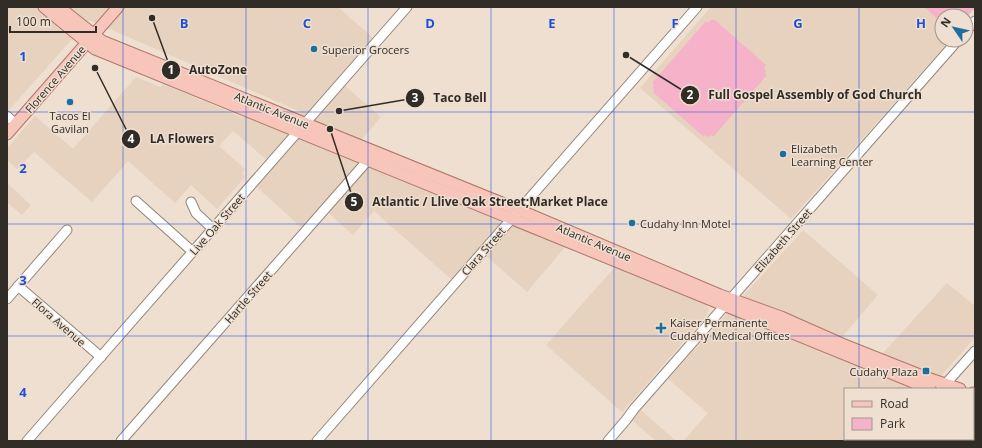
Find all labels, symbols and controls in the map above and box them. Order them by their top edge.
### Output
scale bar [10,8,96,34]
north arrow [934,8,974,48]
text: 100 m [16,13,51,30]
text: B [180,14,189,32]
text: C [303,14,311,32]
text: D [425,14,435,32]
text: E [548,14,556,32]
text: F [671,14,679,32]
text: G [793,14,803,32]
text: H [916,14,926,32]
text: N [937,14,954,30]
street label: Florence Avenue [21,42,89,116]
place label: Superior Grocers [322,42,409,57]
marker: Superior Grocers [309,44,319,54]
text: 1 [19,47,27,65]
callout: AutoZone [161,58,256,82]
text: 1 [168,61,174,78]
text: AutoZone [189,61,247,78]
callout: Full Gospel Assembly of God Church [680,83,930,107]
callout: Taco Bell [405,86,494,110]
text: 2 [687,86,694,103]
text: Full Gospel Assembly of God Church [708,86,922,103]
street label: Atlantic Avenue [232,88,312,132]
text: 3 [412,89,419,106]
text: Taco Bell [433,89,487,106]
marker: Tacos El Gavilan [65,97,75,107]
place label: Tacos El Gavilan [49,108,91,136]
callout: LA Flowers [121,127,222,151]
text: 4 [128,130,135,147]
text: LA Flowers [150,130,214,147]
place label: Elizabeth Learning Center [791,141,874,169]
marker: Elizabeth Learning Center [778,149,788,159]
text: 2 [19,159,27,177]
street label: Live Oak Street [186,190,248,258]
callout: Atlantic / Llive Oak Street;Market Place [344,190,616,214]
text: 5 [351,193,358,210]
text: Atlantic / Llive Oak Street;Market Place [372,193,608,210]
street label: Elizabeth Street [751,205,815,275]
place label: Cudahy Inn Motel [640,216,730,231]
marker: Cudahy Inn Motel [627,218,637,228]
street label: Atlantic Avenue [554,220,634,264]
street label: Clara Street [458,223,508,279]
street label: Hartle Street [221,267,275,327]
text: 3 [19,271,27,289]
street label: Flora Avenue [29,294,89,350]
place label: Kaiser Permanente Cudahy Medical Offices [670,315,790,343]
marker: Kaiser Permanente Cudahy Medical Offices [655,322,667,334]
place label: Cudahy Plaza [850,364,918,379]
marker: Cudahy Plaza [921,366,931,376]
text: 4 [19,383,27,401]
legend [844,388,974,440]
text: Road [880,395,909,412]
text: Park [880,415,906,432]

